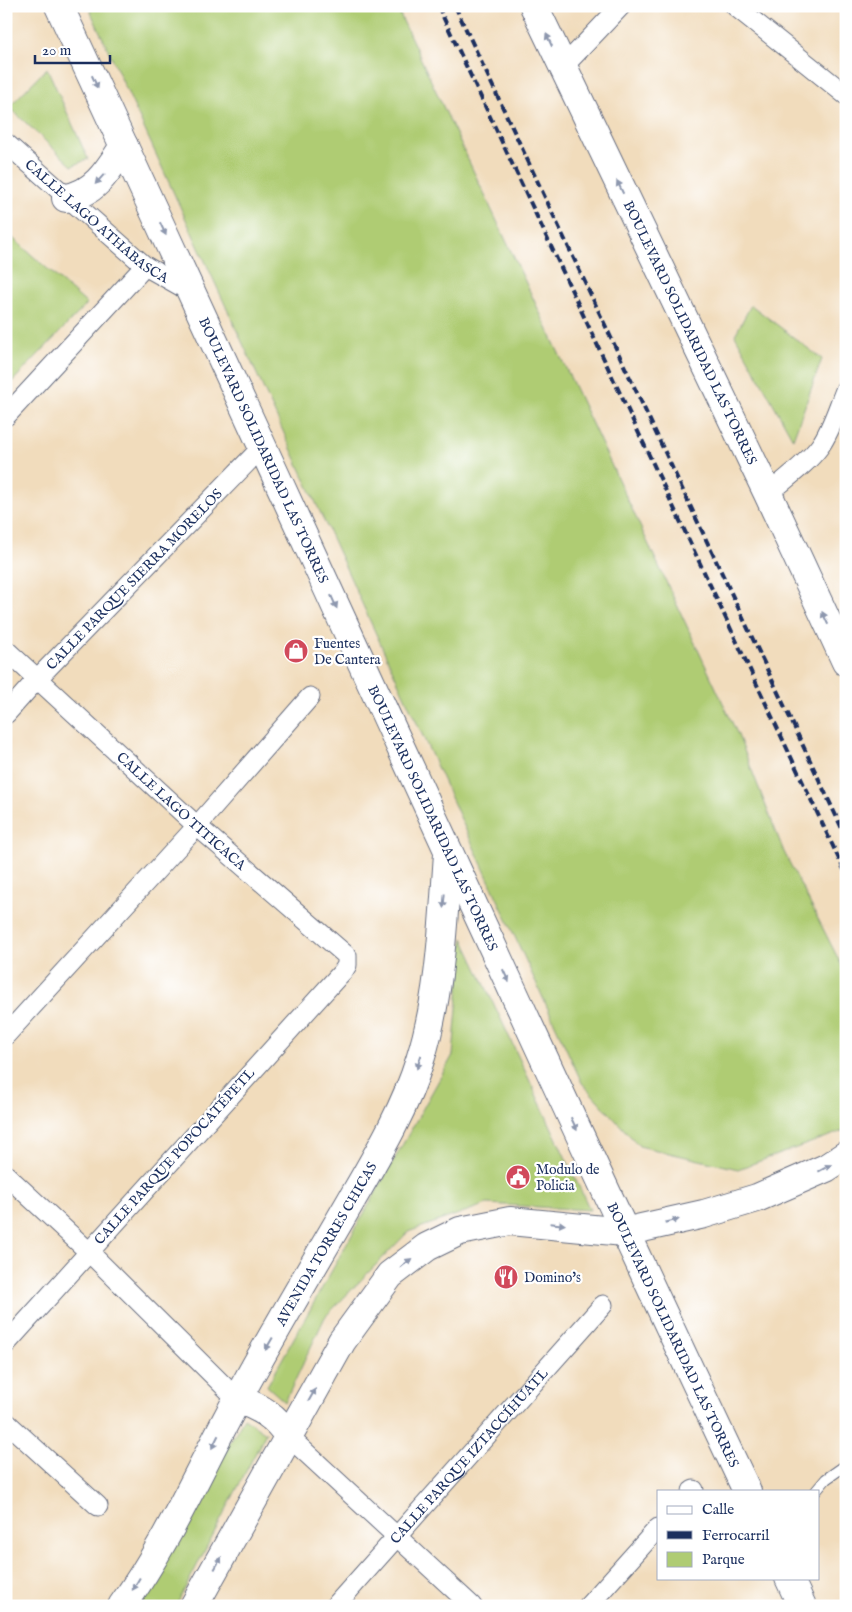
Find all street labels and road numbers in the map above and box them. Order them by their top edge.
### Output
street label: CALLE LAGO ATHABASCA [21,156,172,288]
street label: BOULEVARD SOLIDARIDAD LAS TORRES [619,198,761,468]
street label: BOULEVARD SOLIDARIDAD LAS TORRES [194,315,332,586]
street label: CALLE PARQUE SIERRA MORELOS [43,485,227,674]
street label: BOULEVARD SOLIDARIDAD LAS TORRES [363,683,501,954]
street label: CALLE LAGO TITICACA [112,748,250,875]
street label: CALLE PARQUE POPOCATÉPETL [90,1064,259,1249]
street label: AVENIDA TORRES CHICAS [272,1159,381,1330]
street label: BOULEVARD SOLIDARIDAD LAS TORRES [603,1200,743,1471]
street label: CALLE PARQUE IZTACCÍHUATL [387,1365,552,1548]

